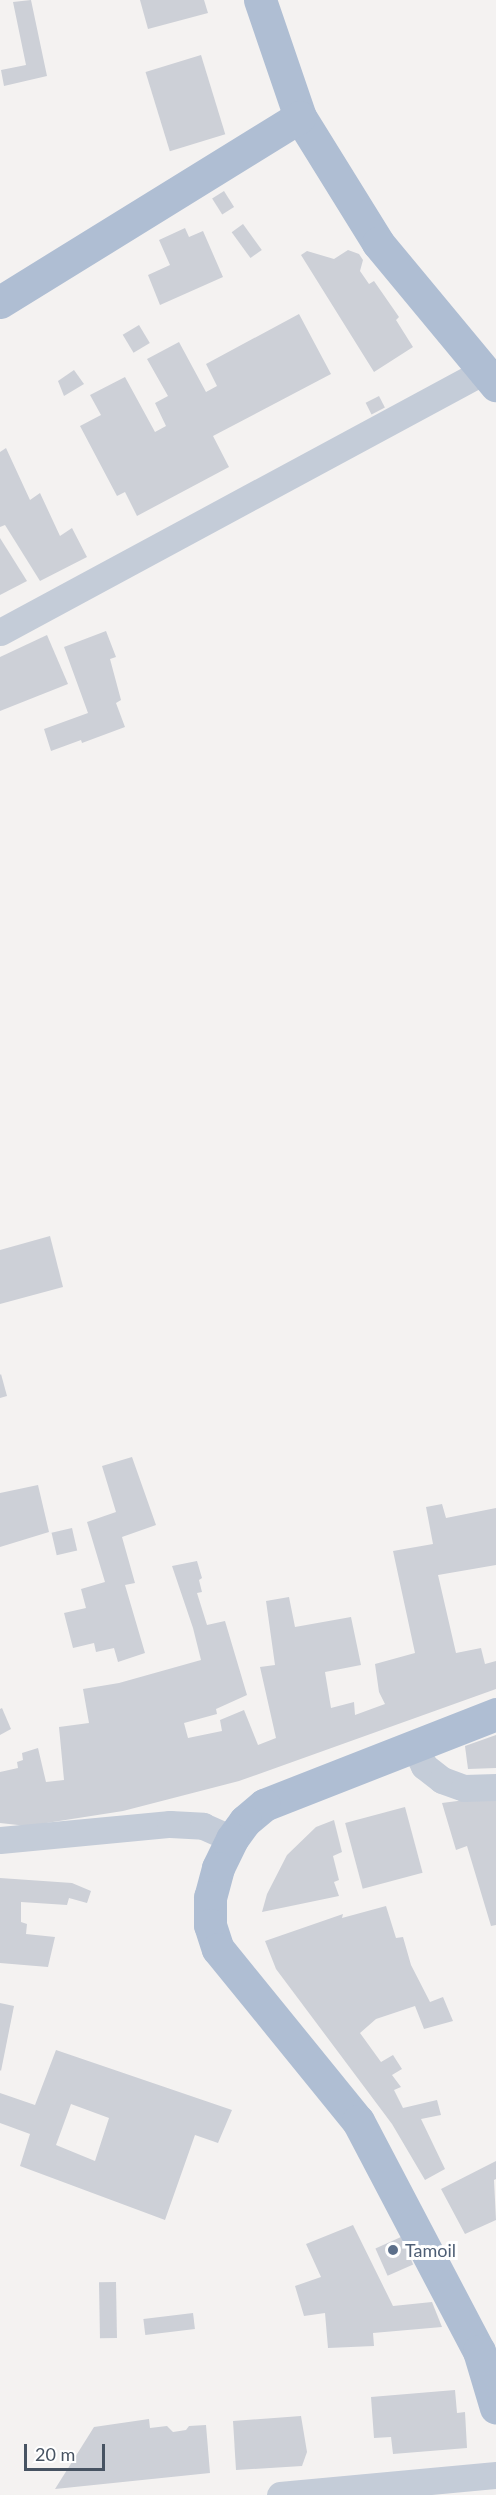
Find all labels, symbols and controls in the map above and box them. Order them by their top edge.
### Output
place label: Tamoil [405,2239,456,2261]
marker: Tamoil [386,2243,400,2257]
scale bar [27,2432,108,2470]
text: 20 m [35,2443,75,2465]

